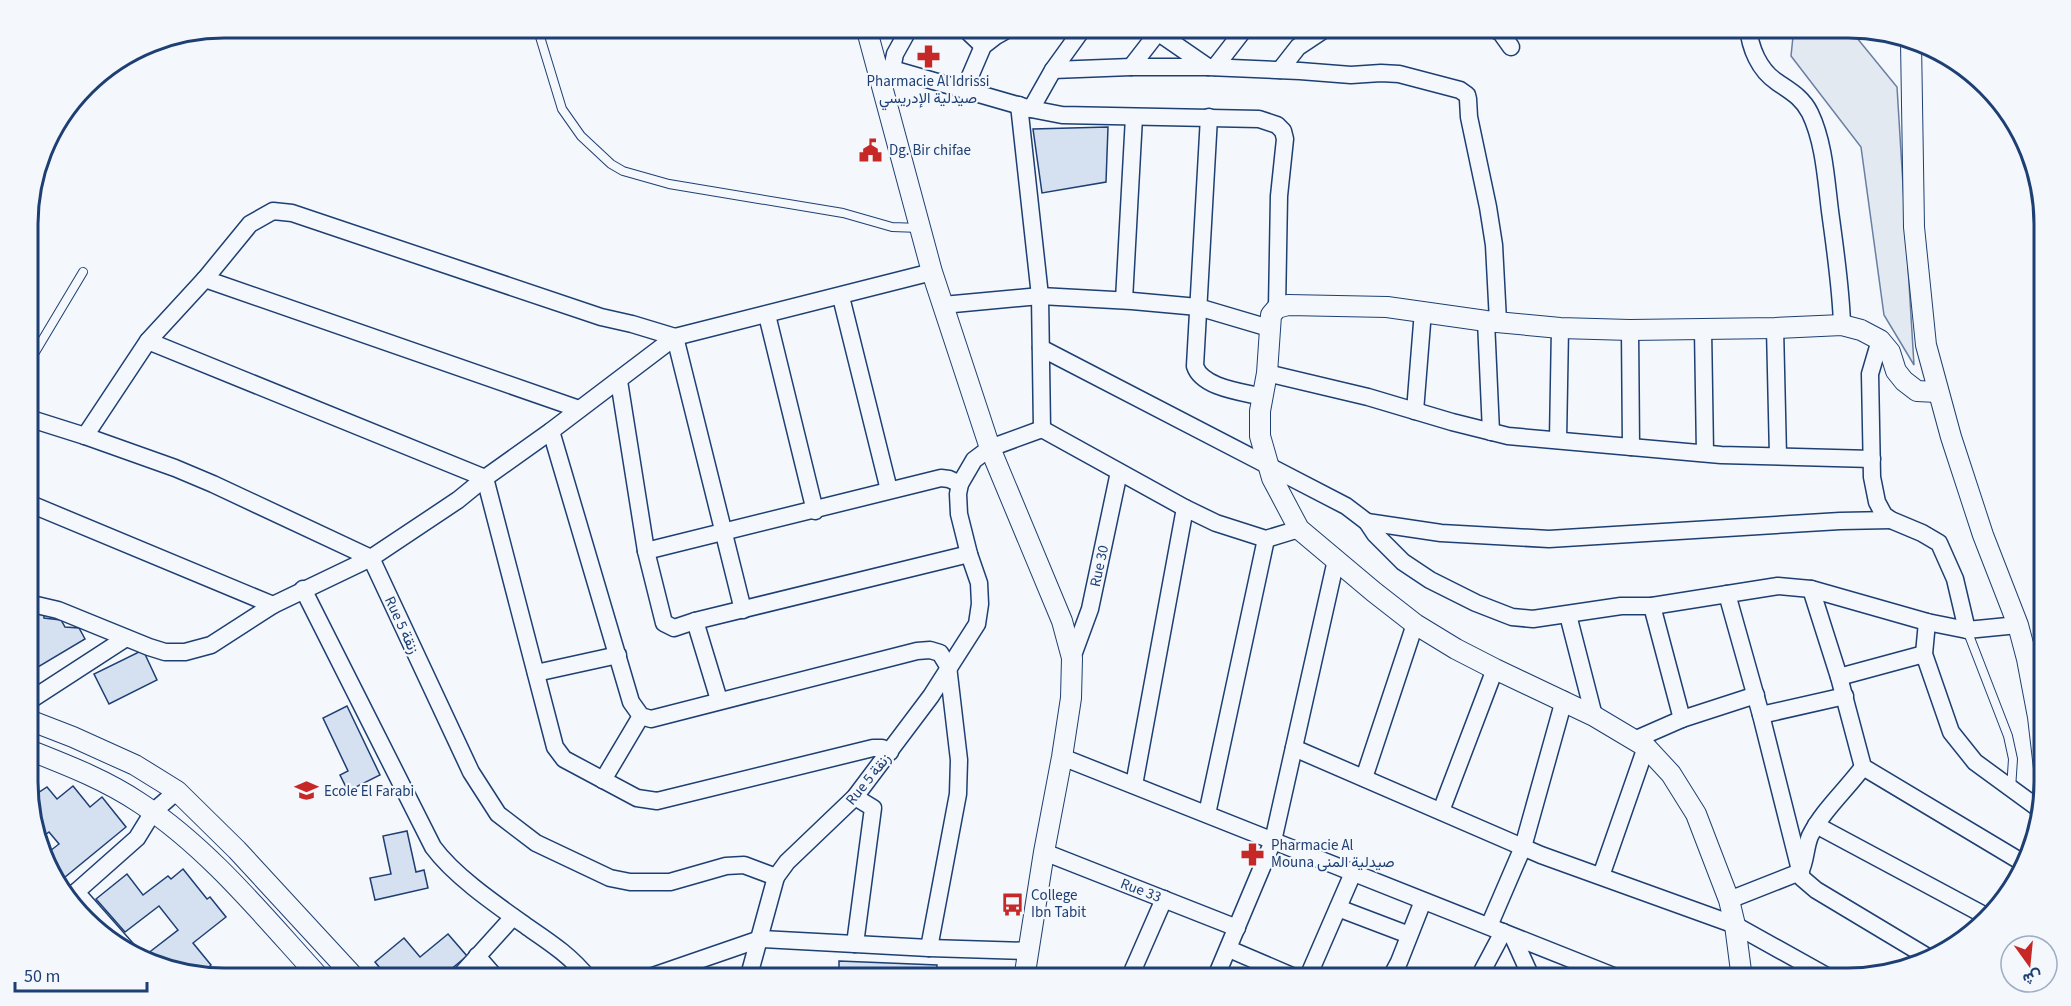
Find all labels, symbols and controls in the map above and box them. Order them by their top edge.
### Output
pharmacy icon: Pharmacie Al Idrissi صيدلية الإدريسي [915,44,941,70]
place label: Pharmacie Al Idrissi صيدلية الإدريسي [867,71,989,111]
public building icon: Dg. Bir chifae [858,137,884,163]
place label: Dg. Bir chifae [889,140,971,161]
street label: Rue 30 [1085,543,1114,589]
street label: Rue 5 زنقة [379,593,424,657]
street label: Rue 5 زنقة [841,749,896,810]
school or university icon: Ecole El Farabi [293,778,319,804]
place label: Ecole El Farabi [324,781,414,802]
place label: Pharmacie Al Mouna صيدلية المنى [1271,835,1395,873]
pharmacy icon: Pharmacie Al Mouna صيدلية المنى [1240,841,1266,867]
street label: Rue 33 [1117,873,1164,908]
place label: College Ibn Tabit [1031,885,1086,923]
bus stop icon: College Ibn Tabit [1000,891,1026,917]
north arrow [1999,934,2059,994]
scale bar [15,955,147,993]
text: 50 m [24,964,60,989]
text: ش [2020,964,2045,991]

